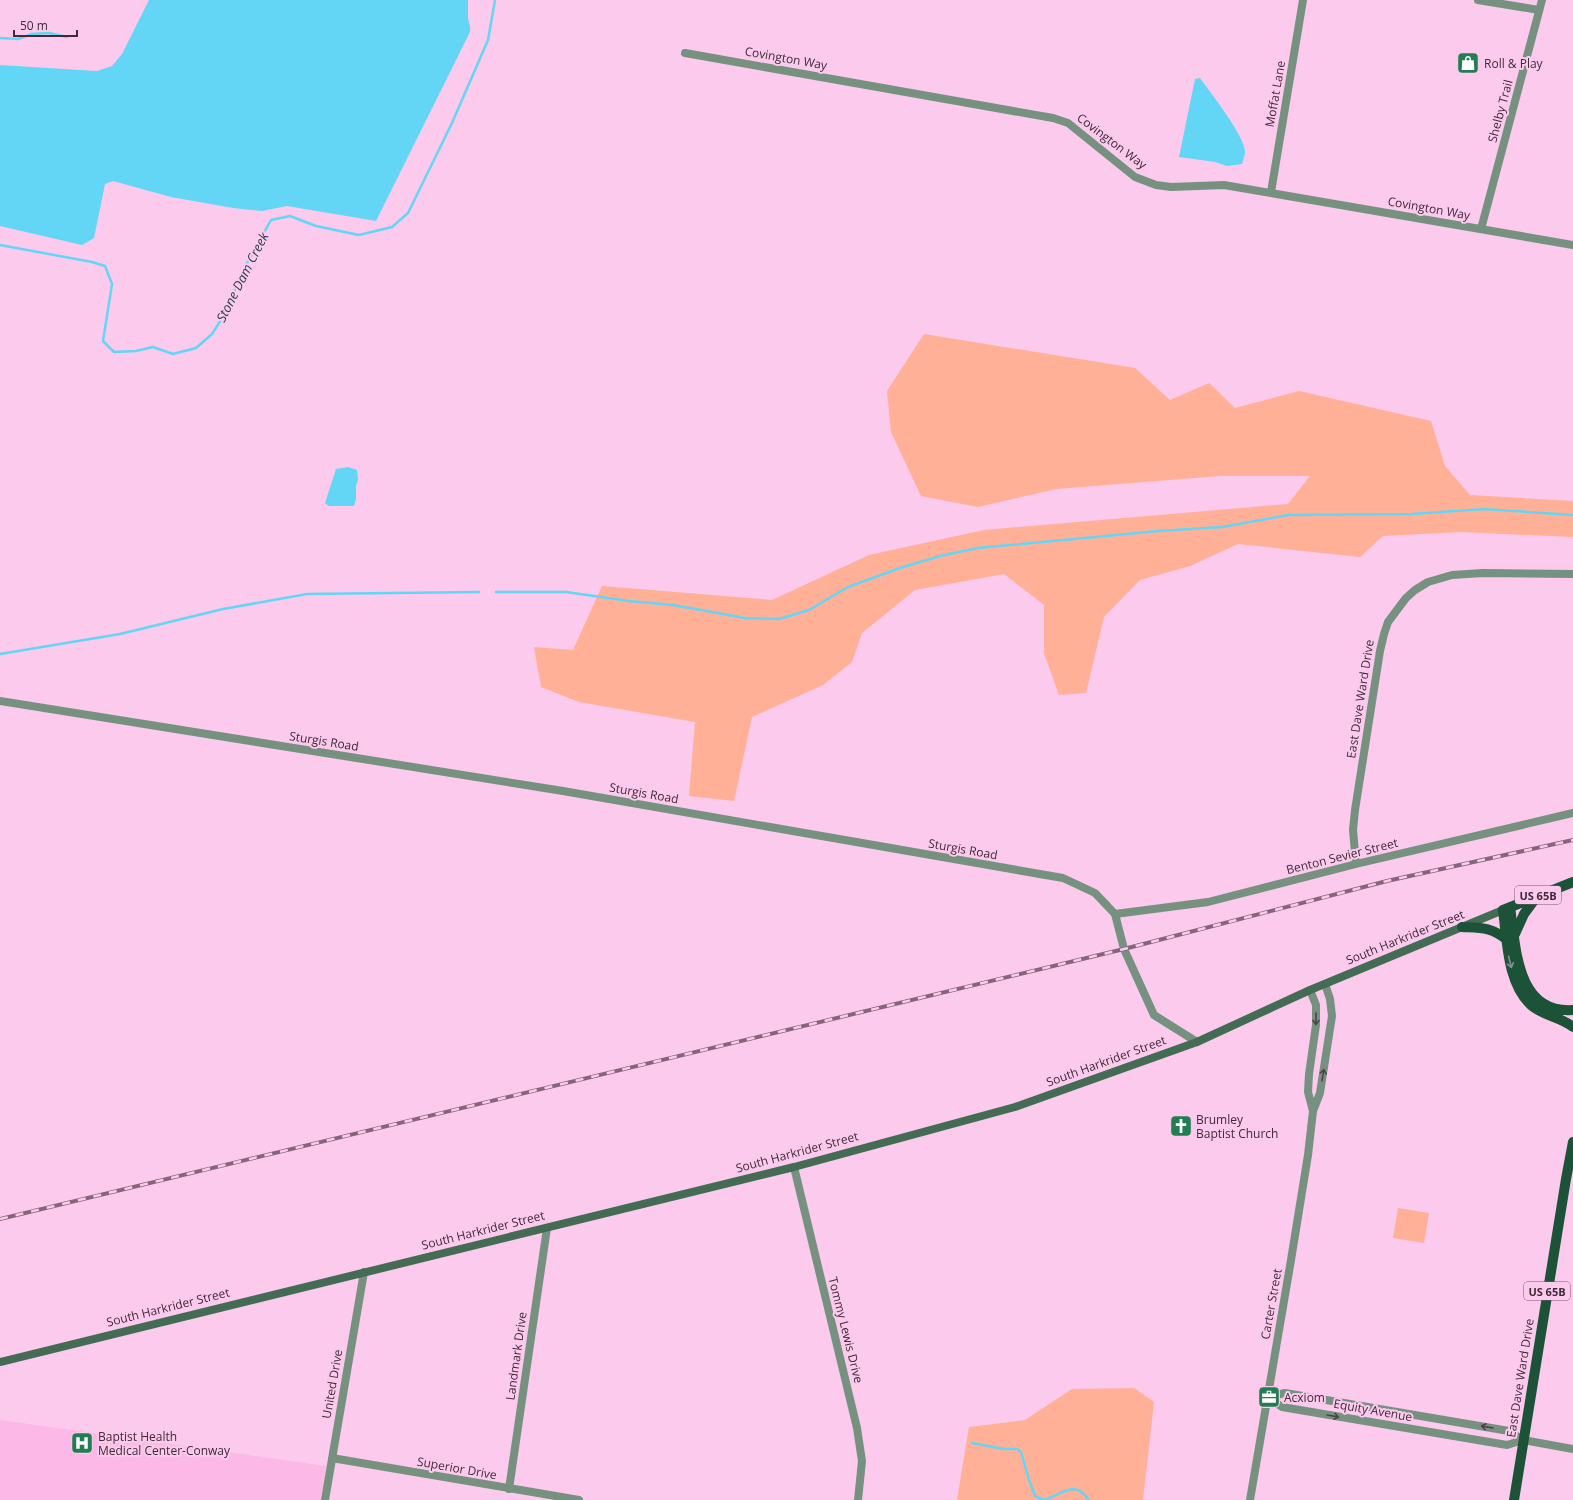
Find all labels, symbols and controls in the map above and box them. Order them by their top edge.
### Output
scale bar [14,12,77,38]
text: 50 m [20,17,48,34]
street label: Covington Way [743,42,830,74]
shop icon: Roll & Play [1455,50,1481,76]
place label: Roll & Play [1484,55,1544,72]
street label: Moffat Lane [1261,59,1289,129]
street label: Shelby Trail [1483,78,1517,144]
street label: Covington Way [1074,109,1151,173]
street label: Covington Way [1386,192,1473,224]
water label: Stone Dam Creek [212,229,273,325]
street label: East Dave Ward Drive [1342,638,1378,760]
street label: Sturgis Road [288,727,360,755]
street label: Sturgis Road [608,779,680,807]
street label: Benton Sevier Street [1284,834,1400,878]
street label: Sturgis Road [927,835,999,863]
road number: US 65B [1515,886,1561,904]
street label: South Harkrider Street [1343,905,1467,969]
one-way arrow [1507,956,1515,969]
one-way arrow [1312,1012,1320,1025]
street label: South Harkrider Street [1044,1031,1168,1091]
one-way arrow [1319,1068,1327,1081]
place label: Brumley Baptist Church [1196,1111,1278,1142]
church icon: Brumley Baptist Church [1168,1113,1194,1139]
street label: South Harkrider Street [734,1127,860,1177]
street label: South Harkrider Street [420,1206,546,1254]
street label: Carter Street [1256,1267,1286,1341]
street label: Tommy Lewis Drive [825,1275,867,1385]
road number: US 65B [1524,1282,1570,1300]
street label: South Harkrider Street [105,1283,231,1331]
street label: Landmark Drive [501,1310,531,1401]
street label: East Dave Ward Drive [1502,1317,1538,1439]
street label: United Drive [318,1348,346,1420]
office icon: Acxiom [1256,1384,1282,1410]
place label: Acxiom [1284,1389,1325,1406]
street label: Equity Avenue [1332,1395,1414,1425]
one-way arrow [1326,1412,1339,1420]
one-way arrow [1481,1423,1494,1431]
place label: Baptist Health Medical Center-Conway [98,1428,231,1459]
hospital icon: Baptist Health Medical Center-Conway [69,1430,95,1456]
street label: Superior Drive [416,1453,498,1483]

